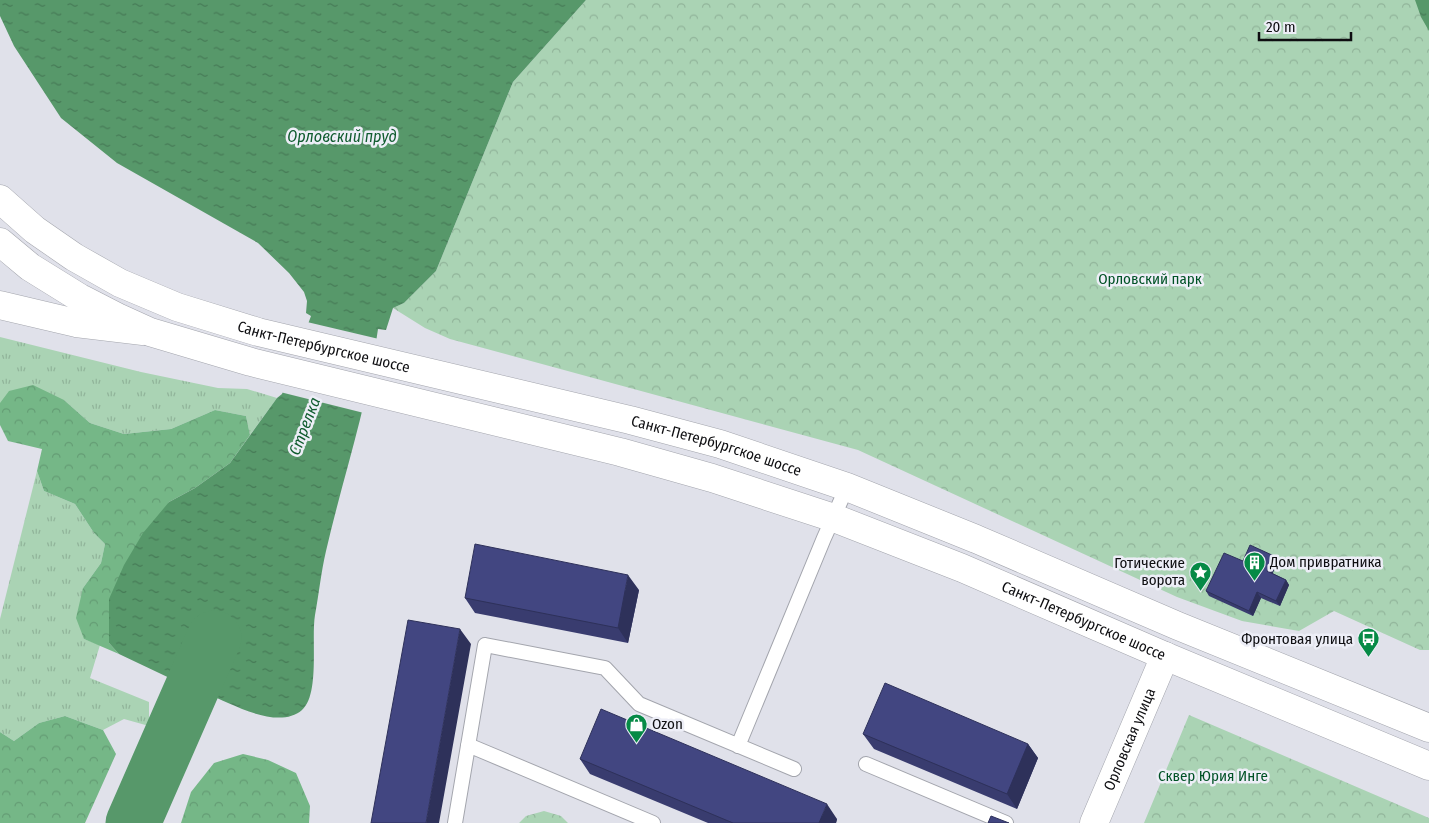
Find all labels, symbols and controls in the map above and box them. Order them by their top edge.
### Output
scale bar [1259,10,1352,42]
text: 20 m [1266,18,1296,36]
water label: Орловский пруд [287,127,397,146]
park label: Орловский парк [1098,270,1202,288]
street label: Санкт-Петербургское шоссе [235,317,412,377]
water label: Стрелка [285,395,324,458]
street label: Санкт-Петербургское шоссе [629,412,804,480]
building icon: Дом привратника [1242,550,1266,581]
place label: Дом привратника [1269,553,1382,571]
place label: Готические ворота [1114,554,1185,589]
place icon: Готические ворота [1189,560,1213,591]
street label: Санкт-Петербургское шоссе [999,577,1168,664]
bus stop icon: Фронтовая улица [1357,627,1381,658]
place label: Фронтовая улица [1241,630,1353,648]
street label: Орловская улица [1100,685,1159,793]
shop icon: Ozon [624,712,648,743]
place label: Ozon [652,715,683,733]
park label: Сквер Юрия Инге [1158,767,1268,785]

